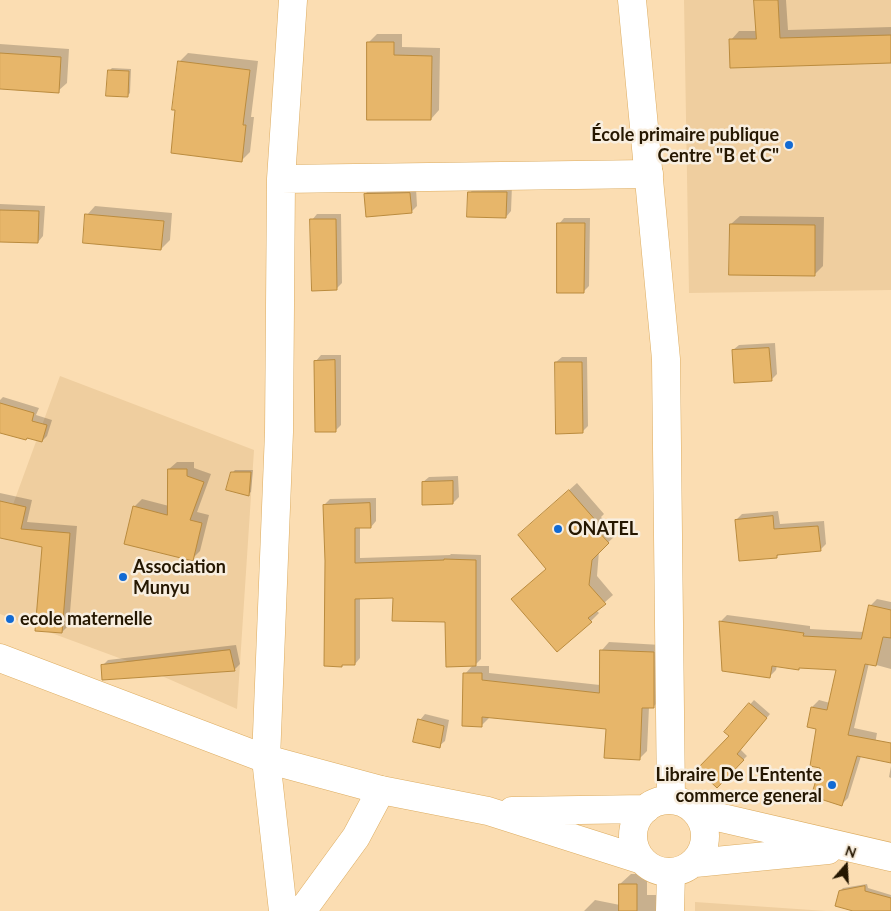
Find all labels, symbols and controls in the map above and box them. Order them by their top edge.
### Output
place label: École primaire publique Centre "B et C" [591,124,779,166]
marker: École primaire publique Centre "B et C" [783,139,795,151]
place label: ONATEL [568,518,638,540]
marker: ONATEL [552,523,564,535]
place label: Association Munyu [133,556,226,598]
marker: Association Munyu [117,571,129,583]
place label: ecole maternelle [20,608,152,630]
marker: ecole maternelle [4,613,16,625]
place label: Libraire De L'Entente commerce general [656,764,822,806]
marker: Libraire De L'Entente commerce general [826,779,838,791]
north arrow [821,841,871,891]
text: N [843,842,859,861]

